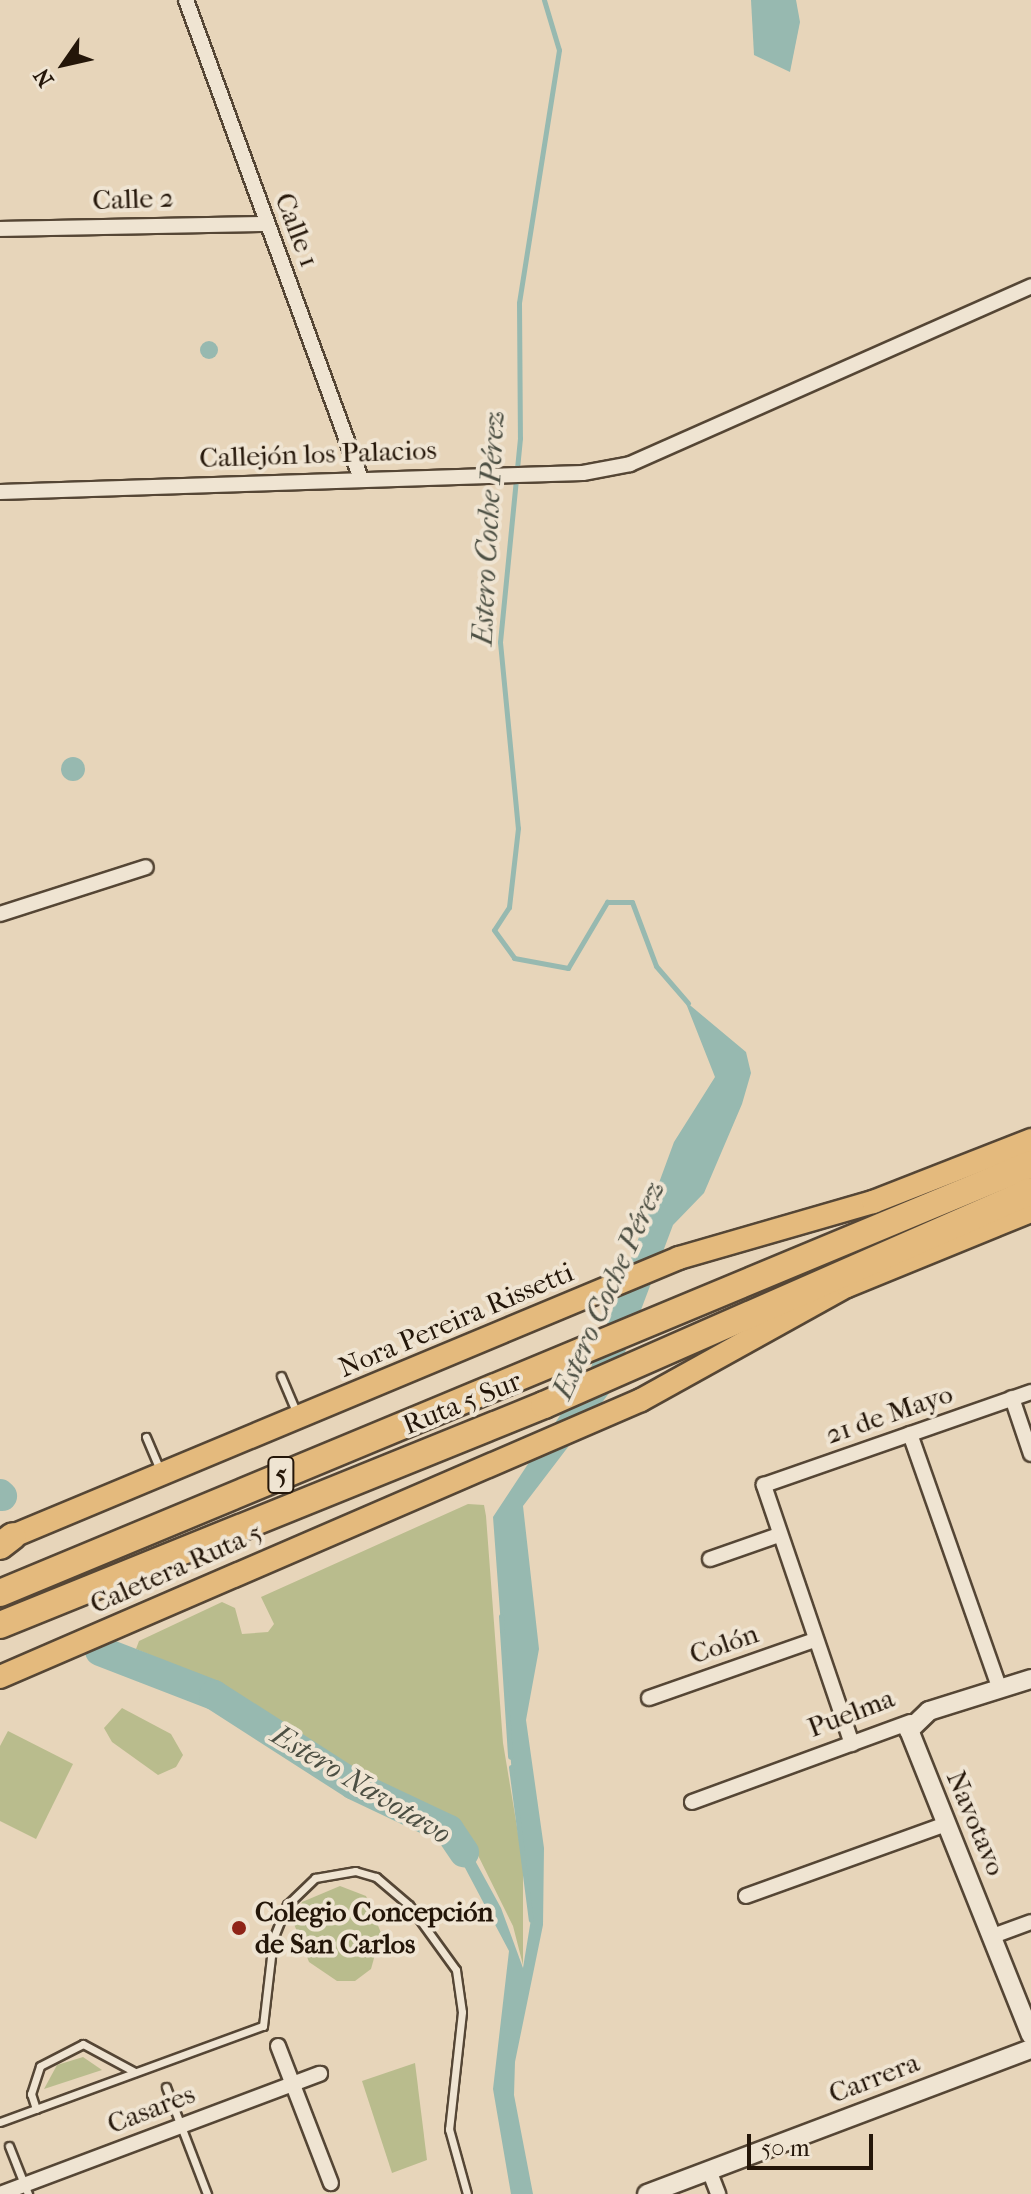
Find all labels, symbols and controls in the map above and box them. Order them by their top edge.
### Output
north arrow [24,24,104,104]
text: N [29,63,60,92]
street label: Calle 2 [92,181,174,217]
street label: Calle 1 [268,188,326,272]
water label: Estero Coche Pérez [465,410,513,646]
street label: Callejón los Palacios [199,433,437,475]
water label: Estero Coche Pérez [545,1175,673,1405]
street label: Nora Pereira Rissetti [334,1255,578,1385]
street label: Ruta 5 Sur [398,1364,526,1442]
street label: 21 de Mayo [821,1377,957,1451]
road number: 5 [267,1453,295,1497]
street label: Caletera Ruta 5 [85,1515,267,1621]
street label: Colón [685,1617,763,1671]
street label: Puelma [803,1681,899,1745]
water label: Estero Navotavo [265,1717,457,1853]
street label: Navotavo [939,1766,1013,1880]
place label: Colegio Concepción de San Carlos [255,1895,494,1961]
marker: Colegio Concepción de San Carlos [230,1919,248,1937]
street label: Carrera [824,2045,924,2111]
street label: Casares [102,2077,200,2141]
scale bar [751,2118,877,2168]
text: 50 m [761,2134,810,2162]

